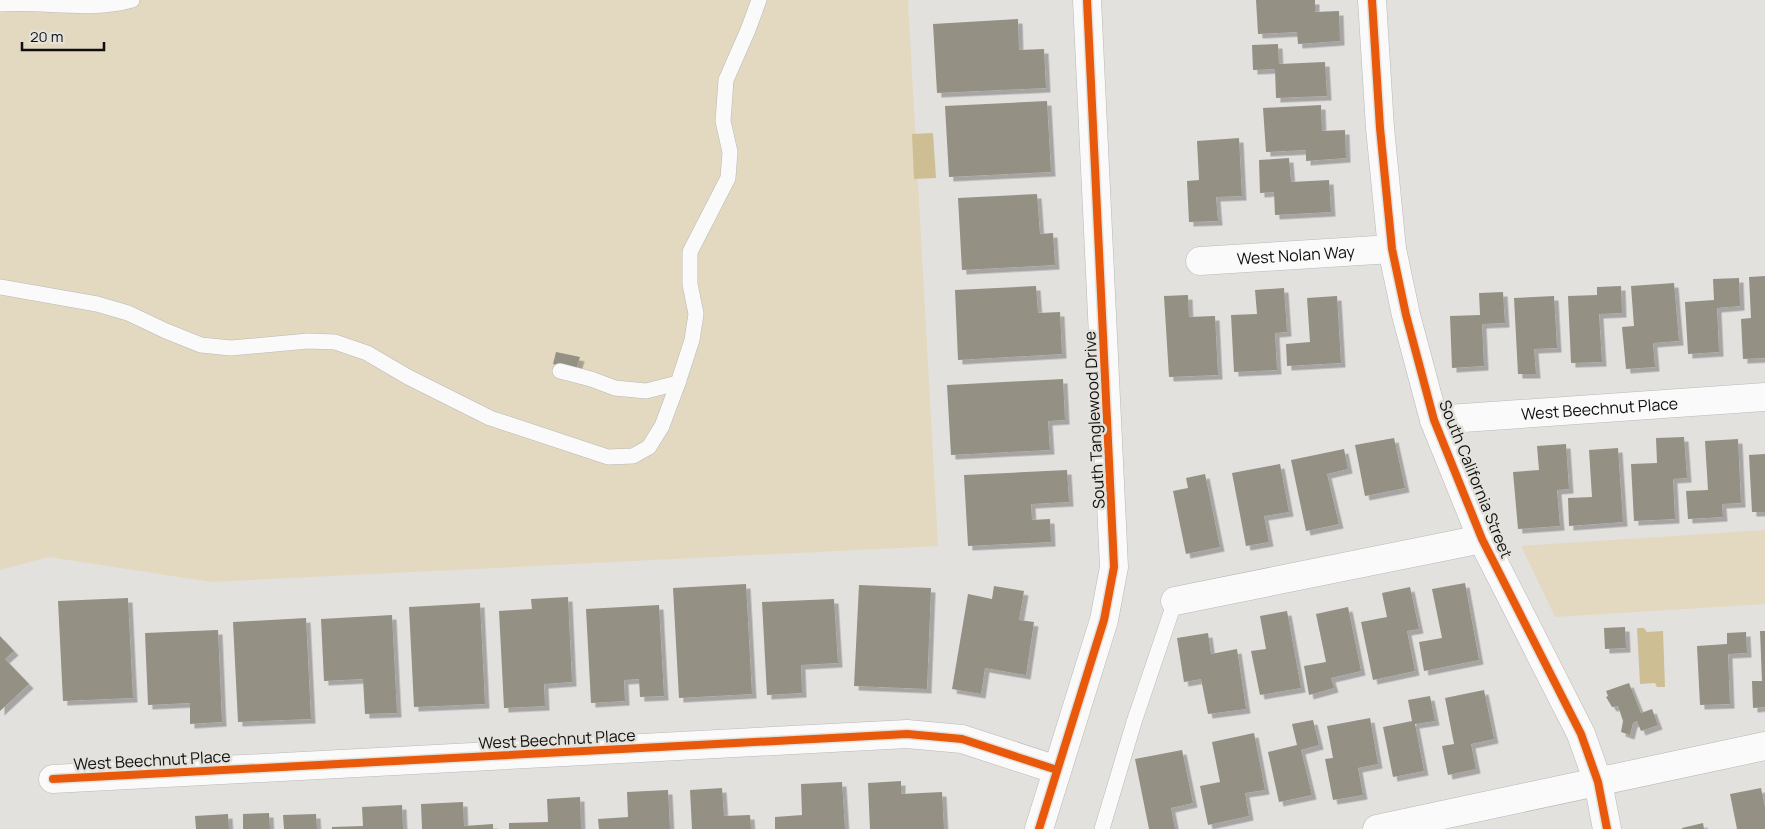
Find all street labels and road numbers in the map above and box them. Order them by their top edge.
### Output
street label: West Nolan Way [1236,240,1356,270]
street label: South Tanglewood Drive [1078,331,1110,509]
street label: West Beechnut Place [1520,392,1679,425]
street label: South California Street [1434,397,1518,561]
street label: West Beechnut Place [478,724,636,754]
street label: West Beechnut Place [73,745,231,775]

